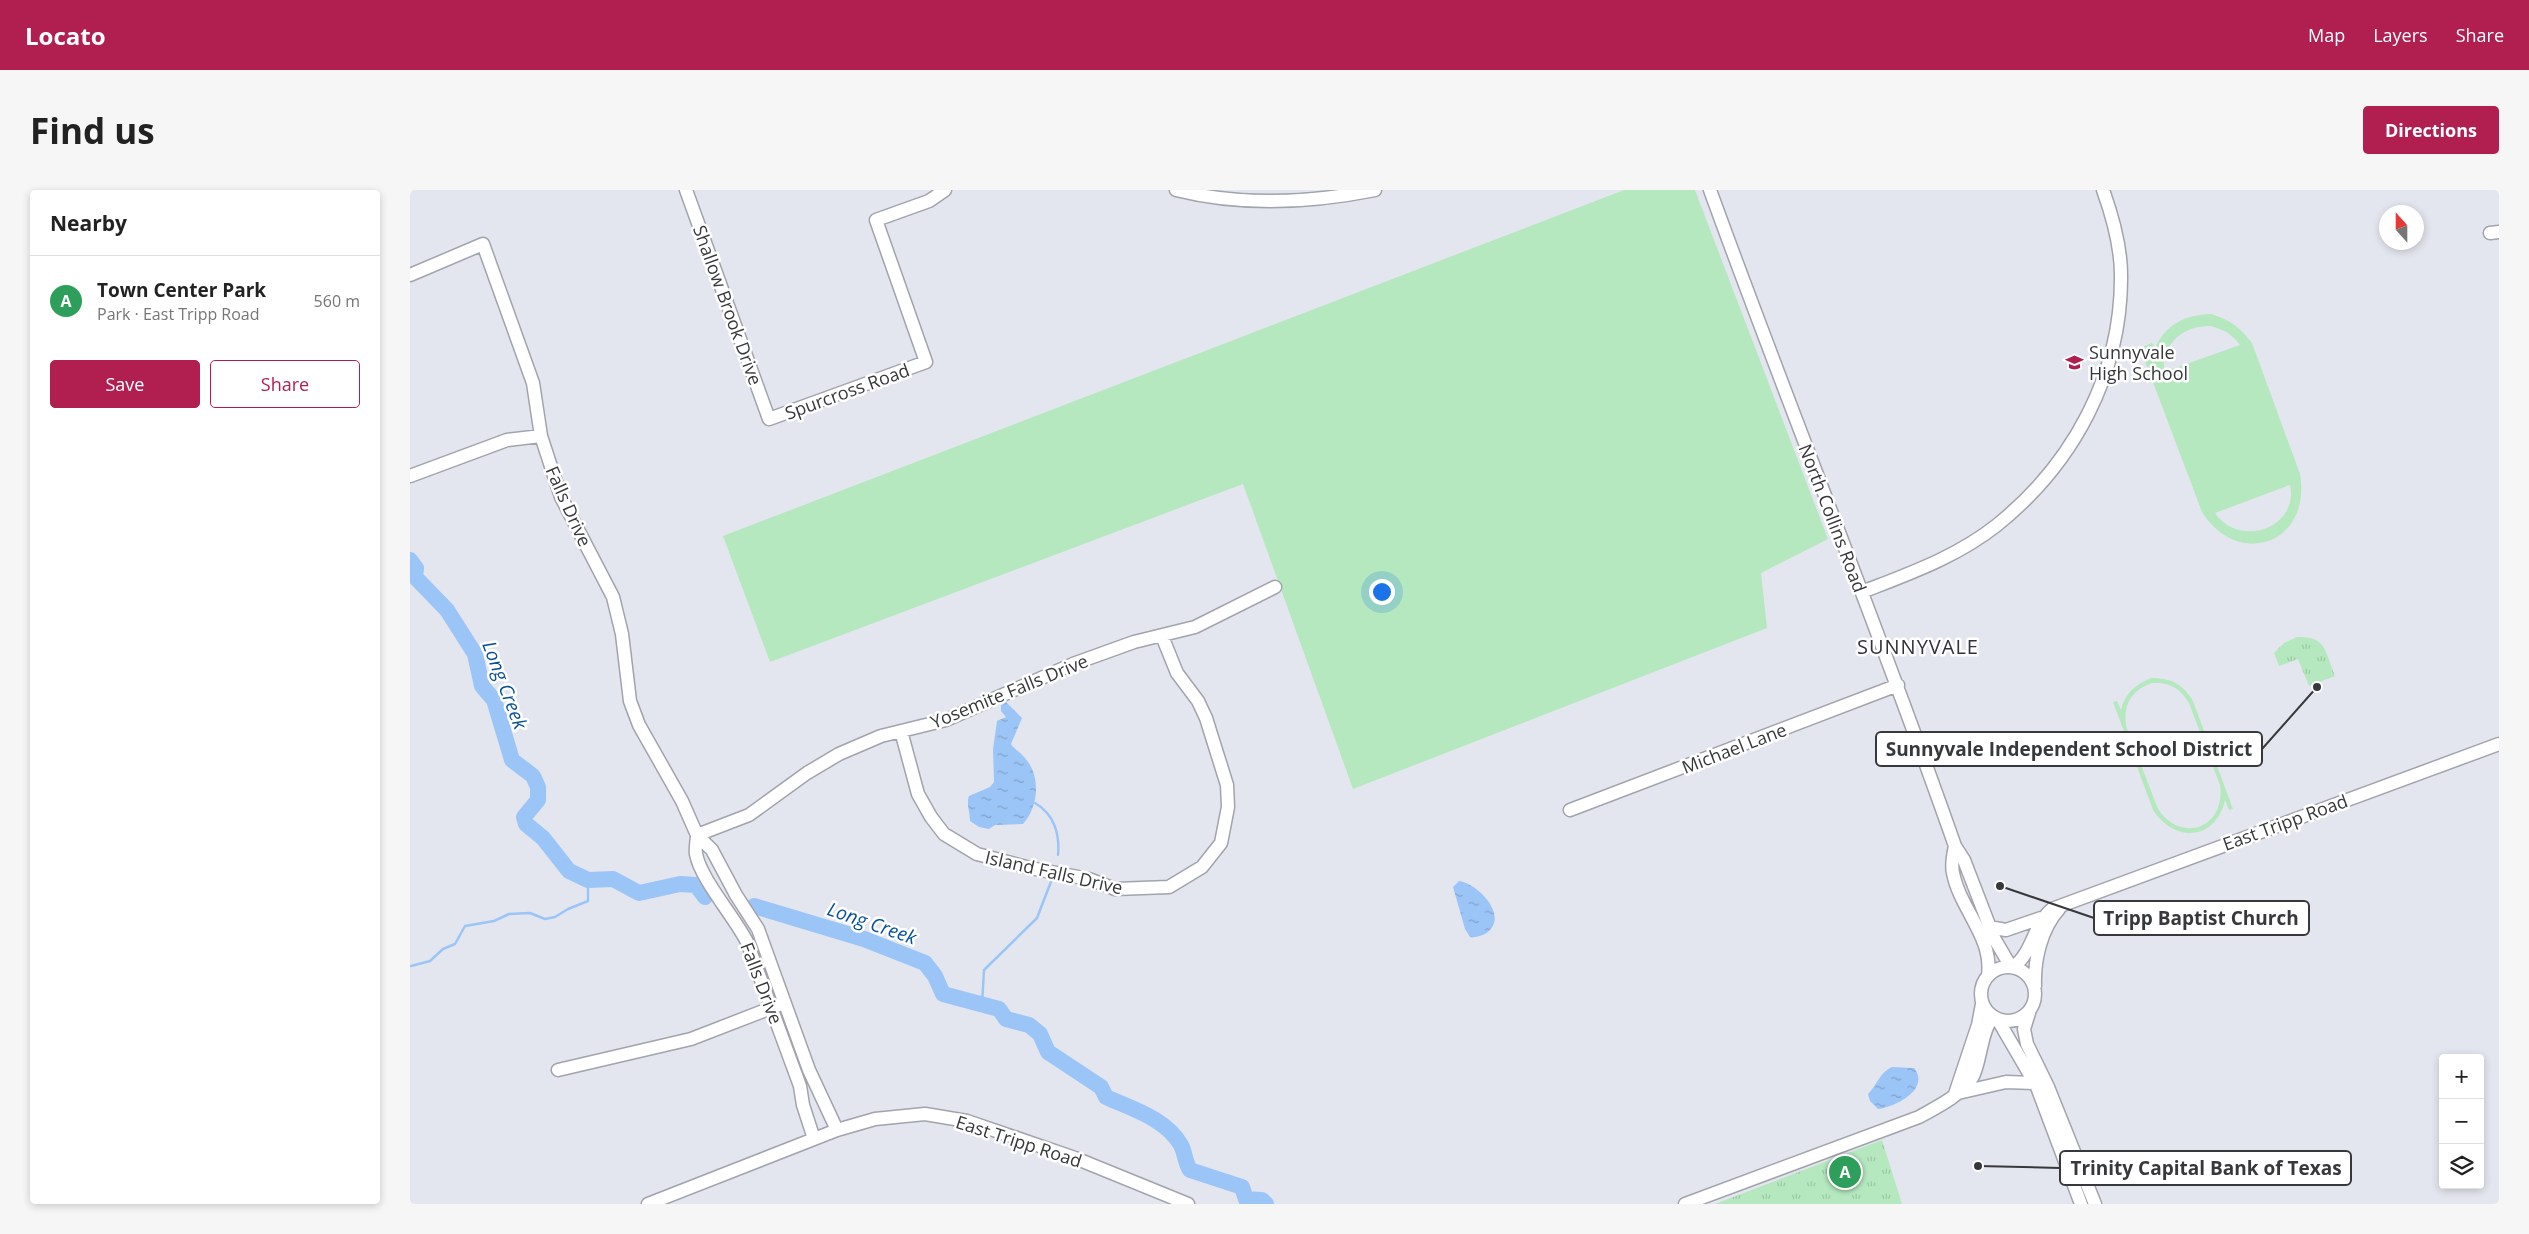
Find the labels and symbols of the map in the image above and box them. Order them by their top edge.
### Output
north arrow [2379,205,2424,250]
street label: Shallow Brook Drive [688,222,768,388]
place label: Sunnyvale High School [2089,340,2188,385]
school or university icon: Sunnyvale High School [2065,352,2085,372]
street label: Spurcross Road [781,357,913,425]
street label: North Collins Road [1794,440,1872,596]
street label: Falls Drive [541,462,597,550]
your location [1369,579,1395,605]
district label: SUNNYVALE [1857,633,1979,660]
water label: Long Creek [476,637,534,733]
street label: Yosemite Falls Drive [927,648,1091,734]
street label: Michael Lane [1678,717,1790,779]
callout: Sunnyvale Independent School District [1876,732,2262,766]
text: Sunnyvale Independent School District [1886,736,2252,762]
street label: East Tripp Road [2219,788,2351,856]
street label: Island Falls Drive [983,844,1125,900]
water label: Long Creek [824,896,921,951]
callout: Tripp Baptist Church [2094,901,2309,935]
text: Tripp Baptist Church [2103,905,2299,931]
street label: Falls Drive [735,939,789,1027]
street label: East Tripp Road [953,1109,1085,1173]
callout: Trinity Capital Bank of Texas [2060,1151,2351,1185]
pin: A [1829,1153,1861,1191]
text: Trinity Capital Bank of Texas [2070,1155,2342,1181]

